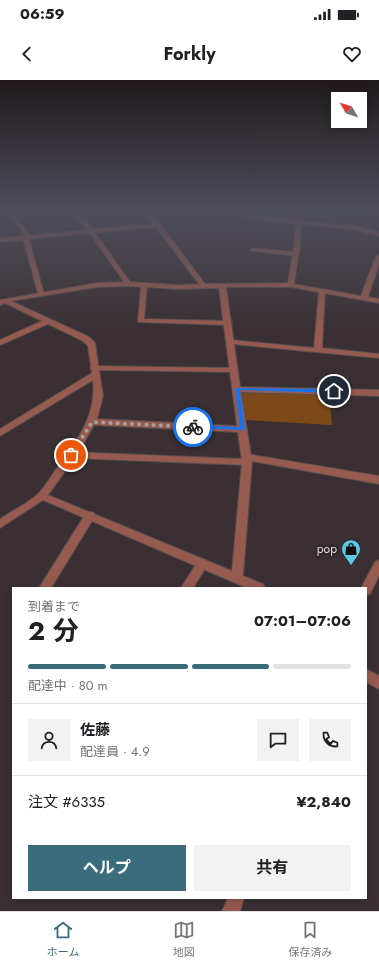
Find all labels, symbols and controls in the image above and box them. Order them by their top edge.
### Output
text: 06:59 [20,3,65,25]
text: Forkly [163,41,216,67]
icon: back [16,43,38,65]
icon: heart [341,43,363,65]
north arrow [331,92,367,128]
map controls [331,92,367,128]
pin [317,374,351,408]
icon: home [323,380,345,402]
courier [173,407,213,447]
icon: bike [182,416,204,438]
pin [54,438,88,472]
icon: bag [60,444,82,466]
shop icon: pop [340,538,362,566]
place label: pop [317,540,337,558]
text: 到着まで [28,597,80,616]
text: 07:01–07:06 [254,610,351,632]
text: 2 分 [28,612,79,650]
text: 配達中 · 80 m [28,676,108,695]
button: person [28,719,70,761]
text: 佐藤 [80,719,110,741]
button: chat [257,719,299,761]
button: phone [309,719,351,761]
text: 配達員 · 4.9 [80,742,150,761]
text: 注文 #6335 [28,791,105,813]
text: ¥2,840 [296,791,351,813]
button: ヘルプ [28,845,186,891]
button: 共有 [194,845,351,891]
tab: ホーム [47,919,79,960]
tab: 地図 [173,919,195,960]
tab: 保存済み [288,919,332,960]

